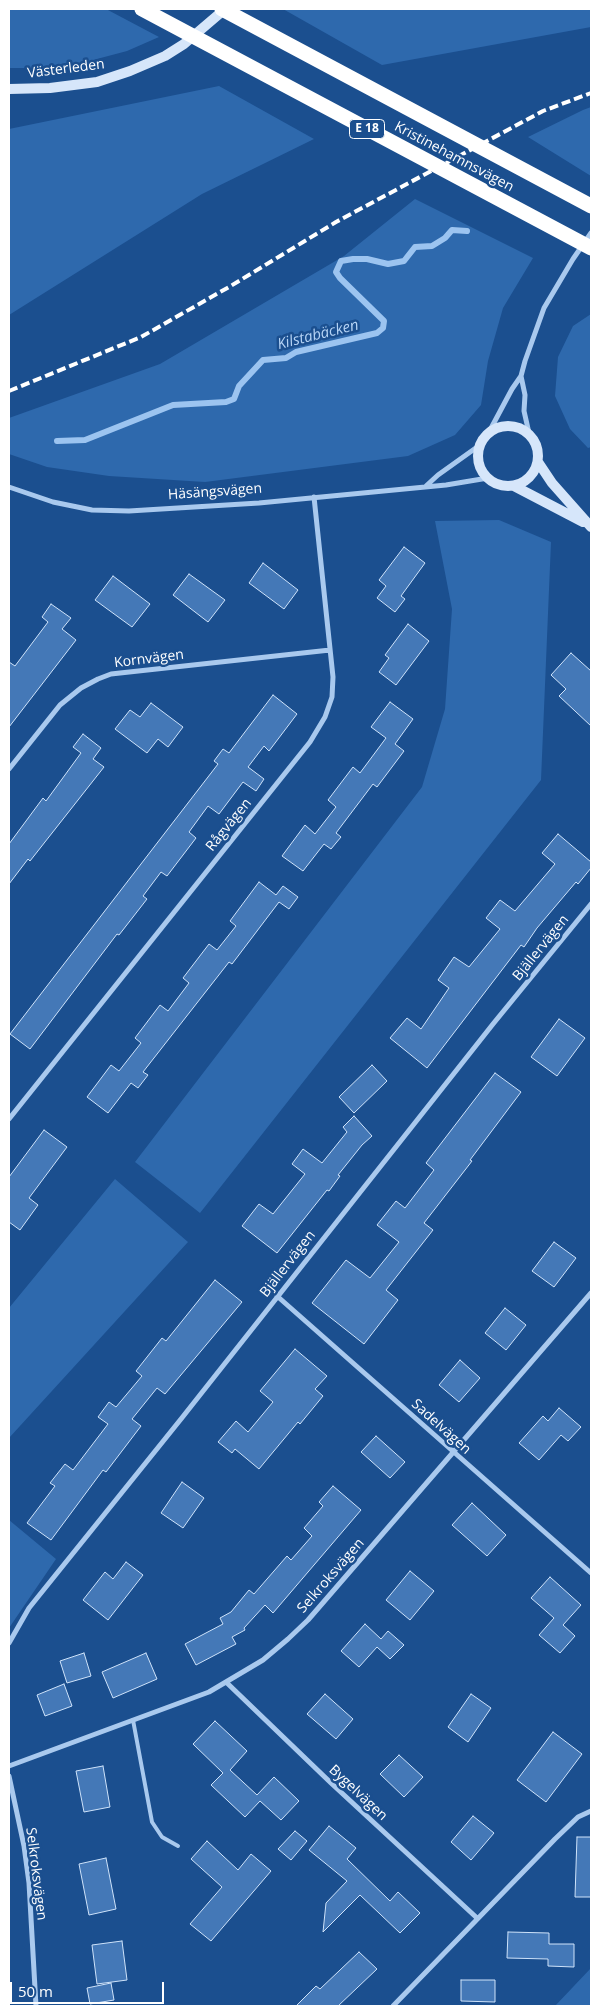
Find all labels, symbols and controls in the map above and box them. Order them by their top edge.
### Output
street label: Västerleden [26,56,106,82]
street label: Kristinehamnsvägen [391,118,517,196]
road number: E 18 [350,120,384,138]
water label: Kilstabäcken [275,316,361,354]
street label: Häsängsvägen [167,480,263,504]
street label: Kornvägen [113,646,185,672]
street label: Rågvägen [203,795,255,855]
street label: Bjällervägen [509,912,573,984]
street label: Bjällervägen [257,1227,319,1301]
street label: Sadelvägen [408,1396,474,1458]
street label: Selkroksvägen [294,1535,368,1617]
street label: Bygelvägen [325,1762,391,1824]
street label: Selkroksvägen [22,1827,50,1921]
scale bar [12,1972,166,2004]
text: 50 m [18,1981,53,2001]

